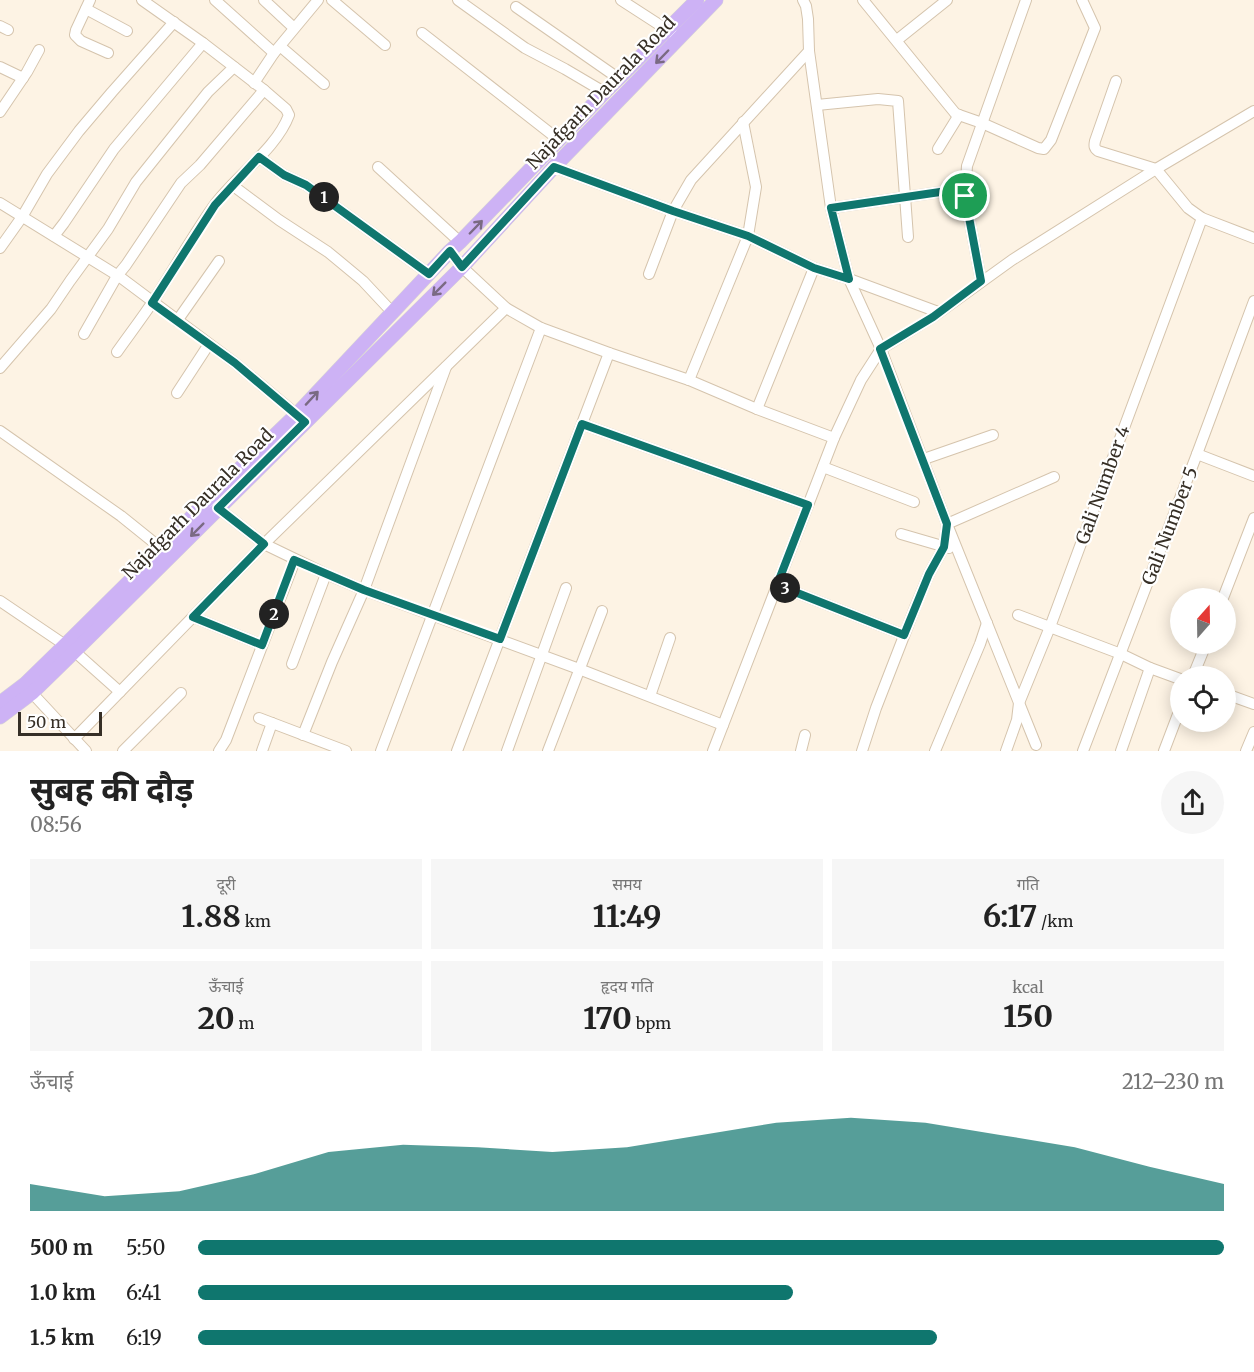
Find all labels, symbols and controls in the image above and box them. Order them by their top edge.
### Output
street label: Najafgarh Daurala Road [521,11,680,174]
one-way arrow [654,50,669,65]
pin [939,170,990,221]
icon: arrive [948,179,981,212]
pin: 1 [309,182,339,212]
text: 1 [320,187,328,207]
one-way arrow [468,219,483,234]
one-way arrow [432,282,447,296]
one-way arrow [305,391,319,406]
street label: Gali Number 4 [1070,422,1135,548]
street label: Najafgarh Daurala Road [117,423,278,584]
street label: Gali Number 5 [1136,464,1203,588]
one-way arrow [189,523,204,537]
pin: 3 [770,573,800,603]
text: 3 [780,578,790,598]
north arrow [1170,588,1236,654]
map controls [1170,588,1236,732]
pin: 2 [259,599,289,629]
text: 2 [269,604,279,624]
button: locate [1170,666,1236,732]
scale bar [18,709,102,736]
text: 50 m [27,712,66,732]
text: सुबह की दौड़ [30,769,193,810]
button: share [1161,771,1224,834]
text: 08:56 [30,812,82,837]
text: दूरी [216,874,236,894]
text: समय [612,874,642,894]
text: गति [1017,874,1039,894]
text: 1.88 [181,897,241,935]
text: 11:49 [593,897,661,935]
text: 6:17 [983,897,1037,935]
text: km [241,911,271,931]
text: /km [1037,911,1073,931]
text: ऊँचाई [209,976,243,996]
text: हृदय गति [601,976,653,996]
text: kcal [1012,977,1044,997]
text: 150 [1003,997,1053,1035]
text: 20 [198,999,235,1037]
text: 170 [583,999,632,1037]
text: m [235,1013,254,1033]
text: bpm [632,1013,671,1033]
text: ऊँचाई [30,1069,73,1094]
text: 212–230 m [1122,1069,1224,1094]
text: 500 m [30,1235,93,1260]
text: 5:50 [126,1235,165,1260]
text: 1.0 km [30,1280,96,1305]
text: 6:41 [126,1280,161,1305]
text: 1.5 km [30,1325,94,1350]
text: 6:19 [126,1325,162,1350]

